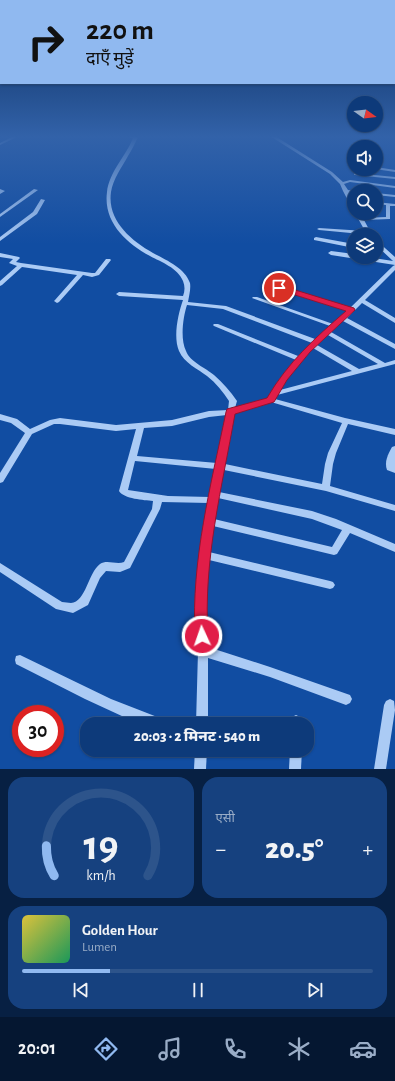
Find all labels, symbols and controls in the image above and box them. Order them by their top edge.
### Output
icon: right [20,16,72,68]
text: 220 m [86,17,154,45]
text: दाएँ मुड़ें [86,50,134,68]
north arrow [347,96,383,132]
map controls [347,96,383,264]
button: sound [347,140,383,176]
button: search [347,184,383,220]
button: layers [347,228,383,264]
pin [262,271,296,305]
icon: arrive [268,277,290,299]
position arrow [181,615,223,657]
speed limit sign: 30 [12,705,64,757]
text: 20:03 · 2 मिनट · 540 m [134,729,260,744]
text: एसी [216,812,235,825]
text: 19 [83,825,118,866]
text: 20.5° [265,834,324,864]
text: − [216,838,226,860]
text: + [362,838,373,860]
text: km/h [86,868,115,882]
text: Golden Hour [82,923,158,938]
text: Lumen [82,941,117,954]
icon: previous [70,979,92,1001]
icon: pause [187,979,209,1001]
icon: next [304,979,326,1001]
icon: directions [92,1035,120,1063]
icon: music [156,1035,184,1063]
icon: phone [221,1035,249,1063]
icon: climate [285,1035,313,1063]
icon: car [349,1035,377,1063]
text: 20:01 [18,1040,56,1058]

